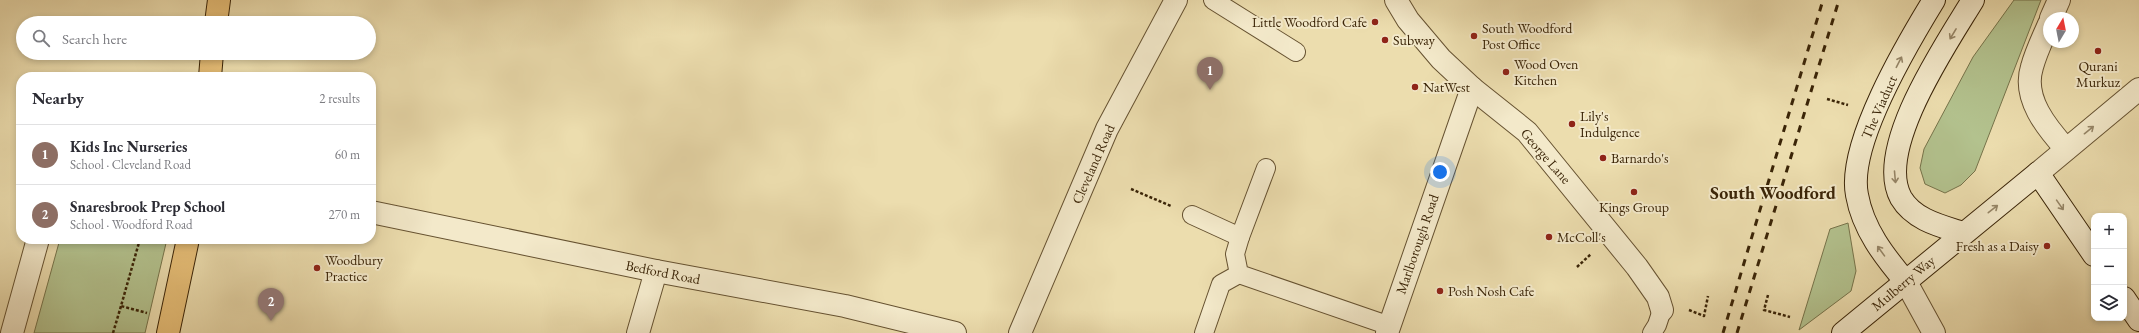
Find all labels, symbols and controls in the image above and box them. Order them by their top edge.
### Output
north arrow [2043,12,2079,48]
place label: Little Woodford Cafe [1252,13,1368,31]
search box [16,16,376,60]
marker: Little Woodford Cafe [1370,17,1380,27]
place label: South Woodford Post Office [1482,19,1573,53]
icon: search [30,27,52,49]
one-way arrow [1949,28,1957,40]
text: Search here [62,29,127,48]
place label: Subway [1393,31,1436,49]
marker: South Woodford Post Office [1469,31,1479,41]
marker: Subway [1380,35,1390,45]
marker: Qurani Murkuz [2093,46,2103,56]
place label: Wood Oven Kitchen [1514,55,1579,89]
one-way arrow [1896,56,1904,68]
pin: 1 [1197,57,1223,90]
place label: Qurani Murkuz [2076,57,2121,91]
marker: Wood Oven Kitchen [1501,67,1511,77]
street label: The Viaduct [1857,72,1901,142]
place label: NatWest [1423,78,1470,96]
marker: NatWest [1410,82,1420,92]
text: Nearby [32,87,84,109]
text: 2 results [319,90,360,107]
place label: Lily's Indulgence [1580,107,1640,141]
marker: Lily's Indulgence [1567,119,1577,129]
street label: Cleveland Road [1067,120,1119,207]
street label: George Lane [1517,124,1575,188]
one-way arrow [2084,126,2094,135]
text: Kids Inc Nurseries [70,137,187,156]
text: 1 [42,146,48,163]
text: 60 m [335,146,360,163]
place label: Barnardo's [1611,149,1669,167]
marker: Barnardo's [1598,153,1608,163]
text: School · Cleveland Road [70,156,191,173]
your location [1430,162,1450,182]
one-way arrow [1891,170,1899,183]
district label: South Woodford [1710,181,1836,204]
marker: Kings Group [1629,187,1639,197]
street label: Marlborough Road [1391,191,1443,296]
text: Snaresbrook Prep School [70,197,225,216]
place label: Kings Group [1599,198,1669,216]
one-way arrow [2056,200,2064,211]
one-way arrow [1988,205,1999,214]
text: 2 [42,206,48,223]
text: 270 m [329,206,360,223]
map controls [2091,213,2127,321]
button: + [2091,213,2127,249]
text: School · Woodford Road [70,216,193,233]
place label: McColl's [1557,228,1606,246]
marker: McColl's [1544,232,1554,242]
place label: Fresh as a Daisy [1956,237,2040,255]
marker: Fresh as a Daisy [2042,241,2052,251]
one-way arrow [1877,246,1885,257]
button: − [2091,249,2127,285]
place label: Woodbury Practice [325,251,384,285]
street label: Mulberry Way [1868,251,1939,315]
street label: Bedford Road [624,256,703,288]
marker: Woodbury Practice [312,263,322,273]
place label: Posh Nosh Cafe [1448,282,1535,300]
button: layers [2091,285,2127,321]
marker: Posh Nosh Cafe [1435,286,1445,296]
pin: 2 [258,288,284,321]

